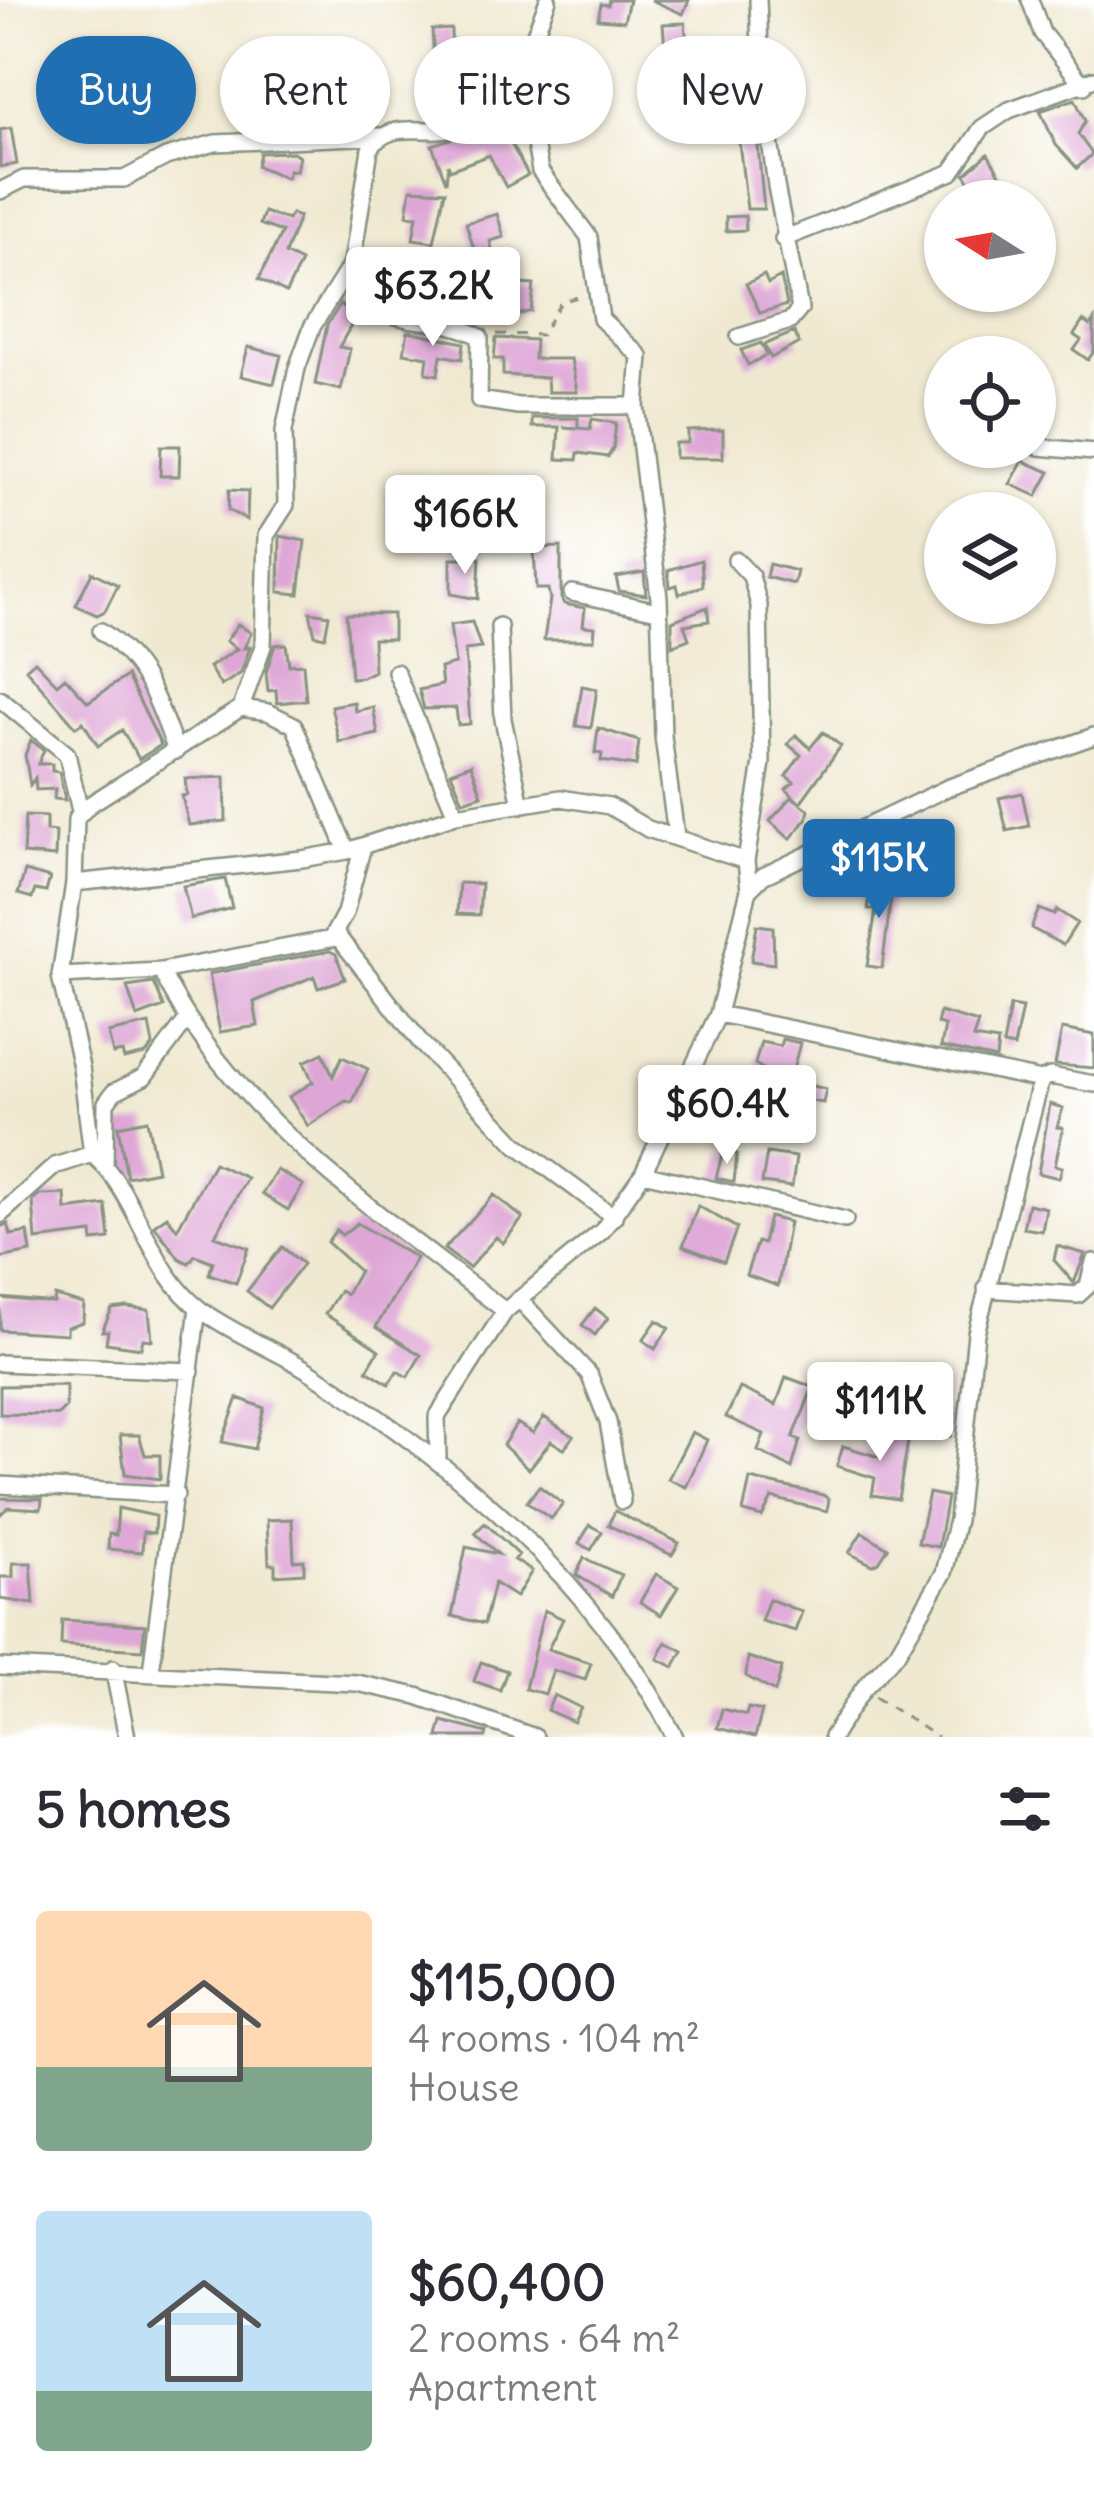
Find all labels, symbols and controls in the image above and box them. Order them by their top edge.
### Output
chip: Buy [36,36,196,144]
chip: Rent [220,36,390,144]
chip: Filters [414,36,613,144]
chip: New [637,36,806,144]
north arrow [924,180,1056,312]
map controls [924,180,1056,624]
pin: $63.2K [335,247,531,349]
text: $63.2K [373,261,493,310]
button: locate [924,336,1056,468]
pin: $166K [381,475,549,577]
text: $166K [412,489,518,538]
button: layers [924,492,1056,624]
pin: $115K [795,819,963,921]
text: $115K [830,833,928,882]
pin: $60.4K [629,1065,825,1167]
text: $60.4K [665,1079,789,1128]
pin: $111K [796,1362,964,1464]
text: $111K [834,1376,926,1425]
icon: filters [992,1776,1058,1842]
text: 5 homes [36,1777,231,1841]
text: $115,000 [408,1950,617,2014]
icon: home [132,1959,276,2103]
text: 4 rooms · 104 m² [408,2014,700,2063]
text: House [408,2063,519,2112]
text: $60,400 [408,2250,606,2314]
icon: home [132,2259,276,2403]
text: 2 rooms · 64 m² [408,2314,680,2363]
text: Apartment [408,2363,597,2412]

